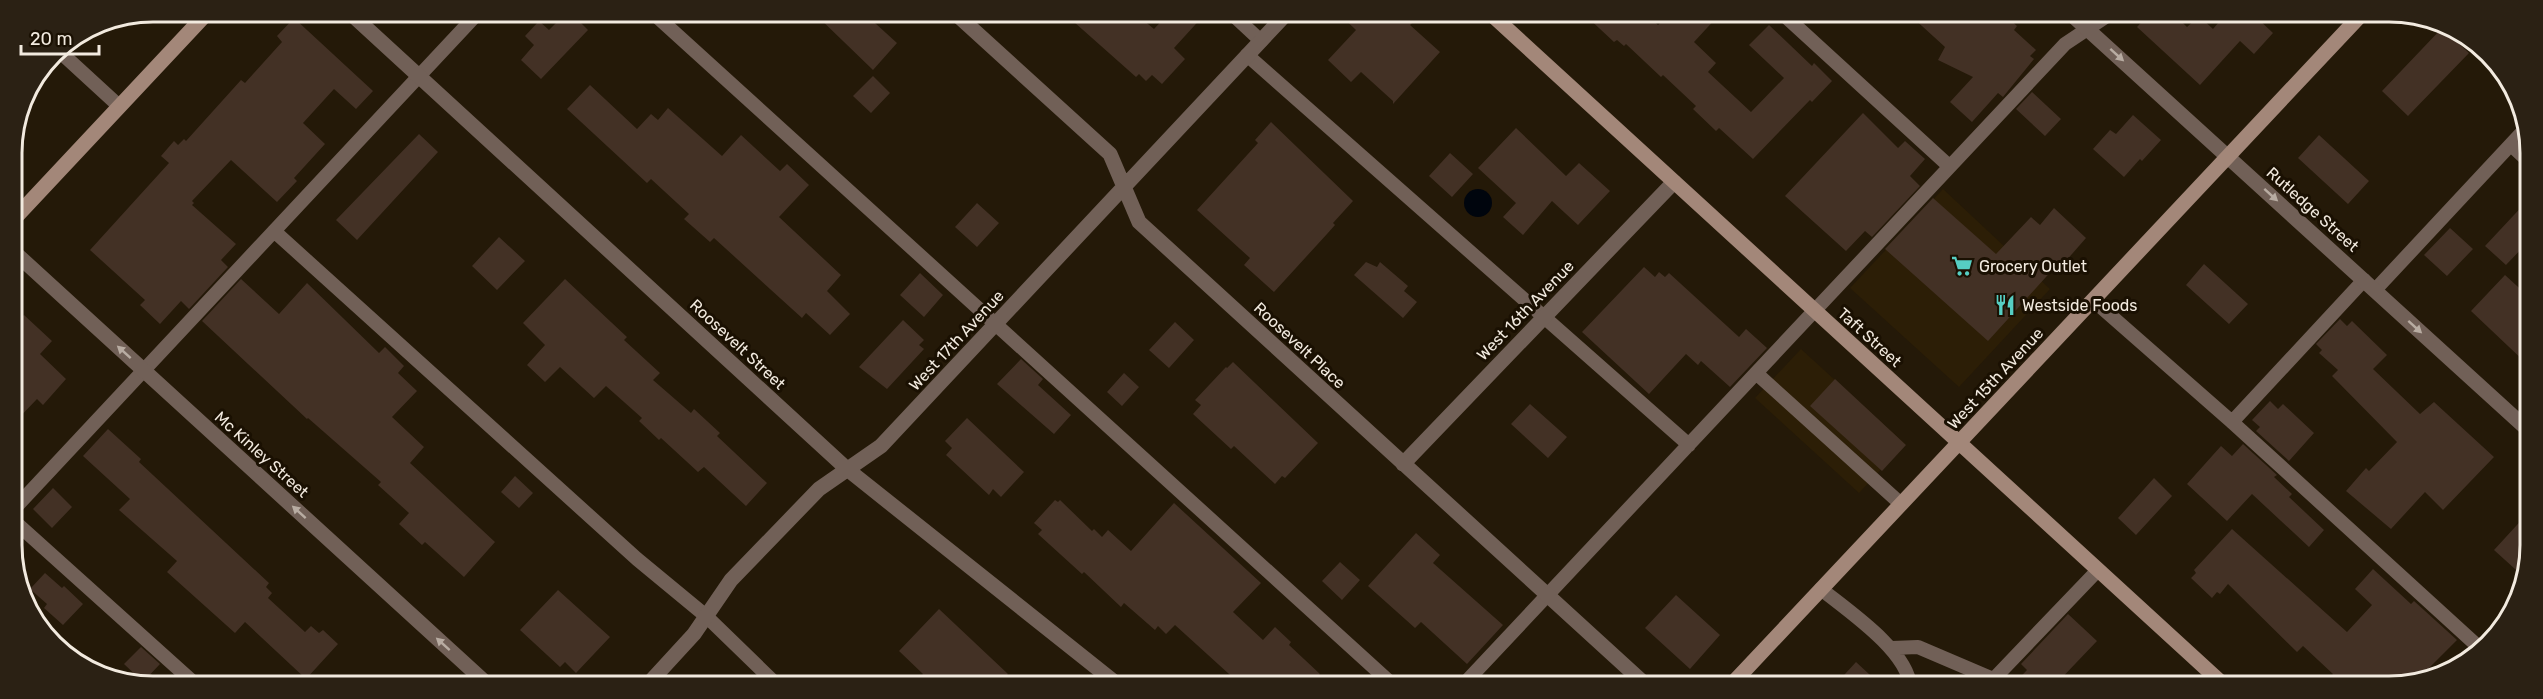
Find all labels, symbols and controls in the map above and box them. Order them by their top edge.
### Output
scale bar [21,18,99,56]
text: 20 m [30,28,72,50]
one-way arrow [2109,48,2124,61]
street label: Rutledge Street [2263,163,2363,256]
one-way arrow [2263,188,2278,201]
supermarket icon: Grocery Outlet [1950,254,1974,278]
street label: West 16th Avenue [1473,256,1578,364]
place label: Grocery Outlet [1979,257,2087,276]
street label: West 17th Avenue [905,286,1008,394]
restaurant icon: Westside Foods [1993,293,2017,317]
street label: Roosevelt Street [686,295,789,393]
place label: Westside Foods [2022,296,2138,315]
street label: Roosevelt Place [1250,298,1349,393]
street label: Taft Street [1834,304,1905,371]
one-way arrow [2407,320,2422,333]
street label: West 15th Avenue [1944,324,2047,433]
one-way arrow [116,345,131,359]
street label: Mc Kinley Street [211,407,313,502]
one-way arrow [291,505,306,519]
one-way arrow [436,637,450,651]

